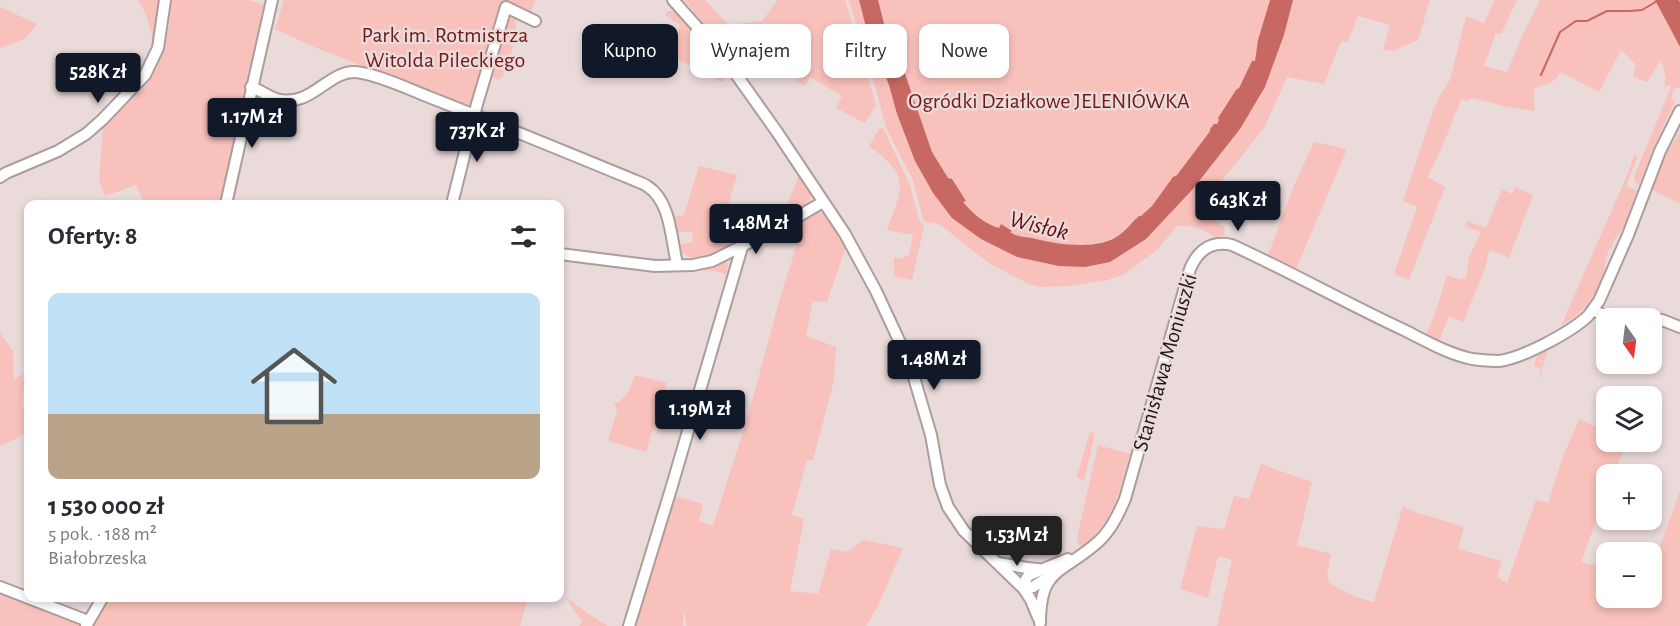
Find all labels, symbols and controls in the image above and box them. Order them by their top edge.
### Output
park label: Park im. Rotmistrza Witolda Pileckiego [362,24,528,71]
chip: Kupno [582,24,678,78]
chip: Wynajem [690,24,811,78]
chip: Filtry [823,24,907,78]
chip: Nowe [919,24,1009,78]
pin: 528K zł [43,53,153,104]
text: 528K zł [70,62,126,82]
park label: Ogródki Działkowe JELENIÓWKA [908,89,1190,112]
pin: 1.17M zł [190,98,314,149]
text: 1.17M zł [222,107,282,127]
pin: 737K zł [422,112,532,163]
text: 737K zł [450,121,504,141]
pin: 643K zł [1183,181,1293,232]
text: 643K zł [1209,190,1267,210]
pin: 1.48M zł [694,204,818,255]
water label: Wisłok [1007,207,1071,245]
text: 1.48M zł [724,213,788,233]
icon: filters [507,220,540,253]
text: Oferty: 8 [48,223,138,249]
street label: Stanisława Moniuszki [1129,271,1201,454]
north arrow [1596,308,1662,374]
map controls [1596,308,1662,608]
icon: home [240,332,348,440]
pin: 1.48M zł [872,340,996,391]
text: 1.48M zł [902,349,966,369]
button: layers [1596,386,1662,452]
pin: 1.19M zł [638,390,762,441]
text: 1.19M zł [669,399,731,419]
button: + [1596,464,1662,530]
text: 1 530 000 zł [48,493,164,519]
pin: 1.53M zł [955,516,1079,567]
text: 5 pok. · 188 m² [48,524,157,544]
text: 1.53M zł [986,525,1048,545]
button: − [1596,542,1662,608]
text: Białobrzeska [48,548,147,568]

